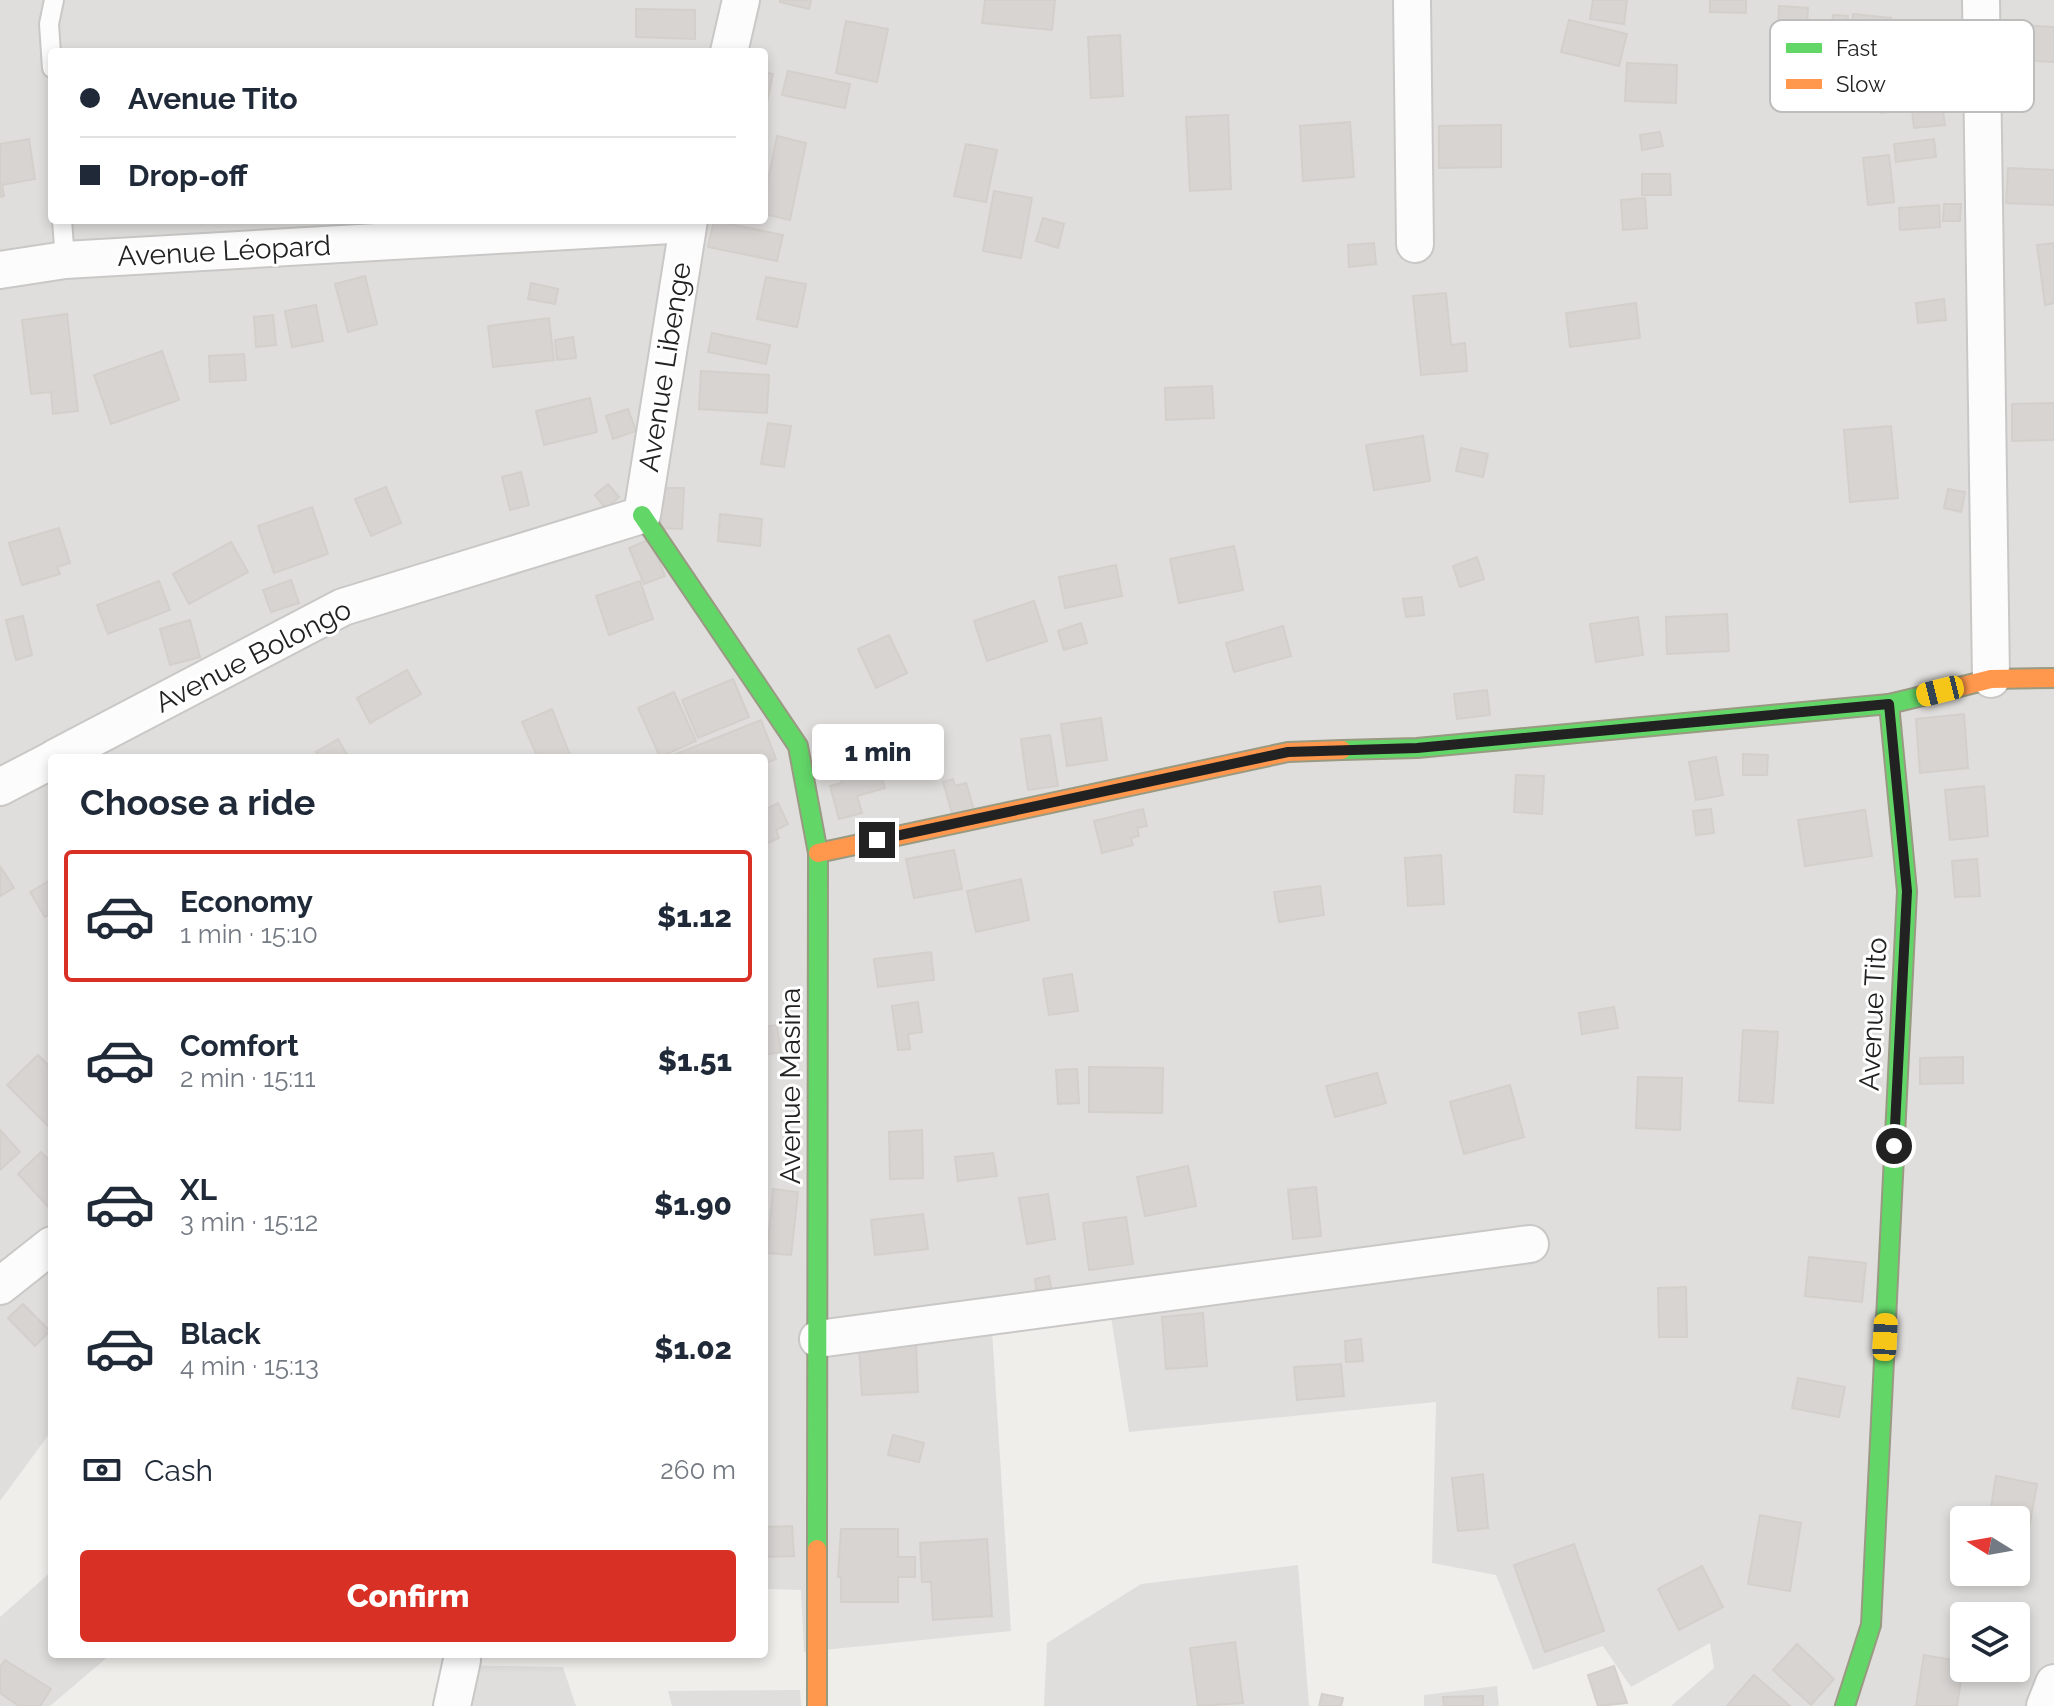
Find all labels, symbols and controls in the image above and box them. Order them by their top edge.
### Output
legend [1770,20,2034,112]
text: Fast [1836,35,1878,61]
text: Slow [1836,71,1886,97]
text: Avenue Tito [128,81,298,116]
text: Drop-off [128,158,248,193]
street label: Avenue Léopard [116,229,332,273]
street label: Avenue Libenge [632,260,698,474]
street label: Avenue Bolongo [150,592,356,720]
car [1914,674,1966,708]
callout: 1 min [811,724,943,780]
text: 1 min [845,737,911,767]
text: Choose a ride [80,781,315,823]
route end [859,822,895,858]
icon: car [84,880,156,952]
text: Economy [180,884,313,919]
text: $1.12 [657,899,732,934]
text: 1 min · 15:10 [180,919,318,949]
street label: Avenue Tito [1853,936,1893,1092]
street label: Avenue Masina [774,988,807,1184]
icon: car [84,1024,156,1096]
text: Comfort [180,1028,299,1063]
text: $1.51 [658,1043,732,1078]
text: 2 min · 15:11 [180,1063,316,1093]
route start [1876,1128,1912,1164]
icon: car [84,1168,156,1240]
text: XL [180,1172,217,1207]
text: $1.90 [654,1187,732,1222]
text: 3 min · 15:12 [180,1207,318,1237]
icon: car [84,1312,156,1384]
car [1872,1312,1898,1362]
text: Black [180,1316,261,1351]
text: $1.02 [654,1331,732,1366]
text: 4 min · 15:13 [180,1351,319,1381]
icon: cash [80,1448,124,1492]
text: Cash [144,1453,213,1488]
text: 260 m [660,1455,736,1485]
north arrow [1950,1506,2030,1586]
map controls [1950,1506,2030,1682]
button: Confirm [80,1550,736,1642]
button: layers [1950,1602,2030,1682]

